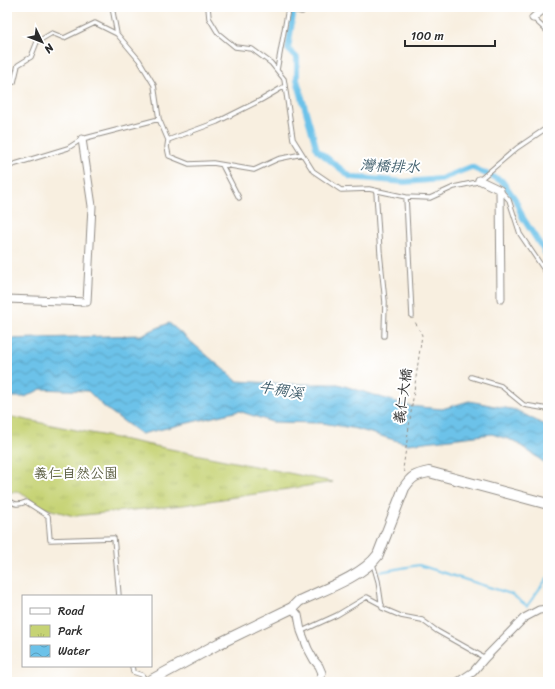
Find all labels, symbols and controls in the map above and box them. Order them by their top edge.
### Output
north arrow [22,22,62,62]
scale bar [405,22,495,48]
text: 100 m [411,25,444,47]
text: N [39,38,59,58]
water label: 灣橋排水 [360,152,421,180]
street label: 義仁大橋 [387,367,419,425]
water label: 牛稠溪 [257,373,306,407]
park label: 義仁自然公園 [34,461,118,486]
legend [22,595,152,667]
text: Road [58,600,85,622]
text: Park [58,620,83,642]
text: Water [58,640,91,662]

